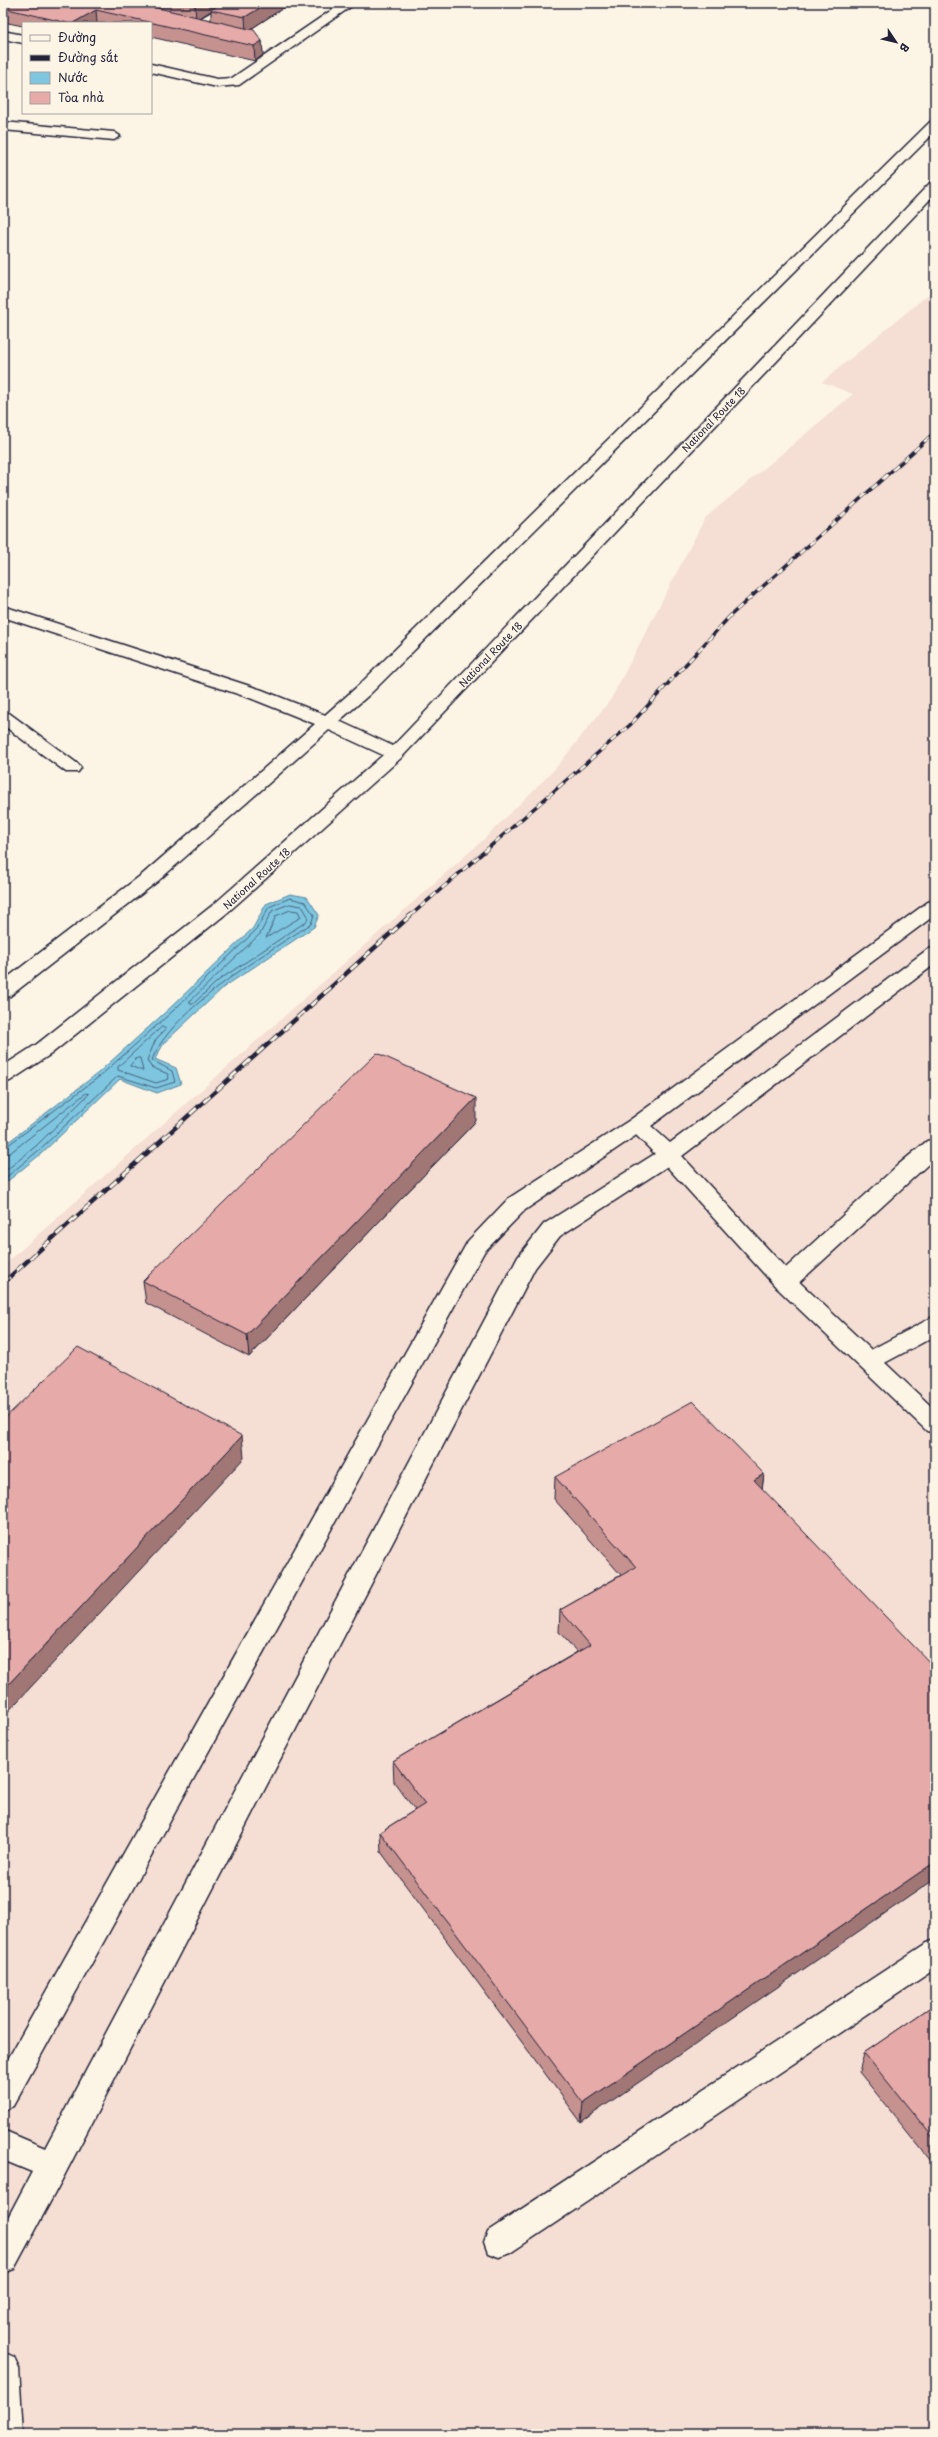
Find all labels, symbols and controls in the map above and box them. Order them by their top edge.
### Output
legend [22,22,152,114]
north arrow [876,22,916,62]
text: Đường [58,28,96,46]
text: B [895,40,914,56]
text: Đường sắt [58,48,118,66]
text: Nước [58,68,88,86]
text: Tòa nhà [58,88,105,106]
street label: National Route 18 [678,383,748,455]
street label: National Route 18 [455,618,525,690]
street label: National Route 18 [219,844,293,912]

